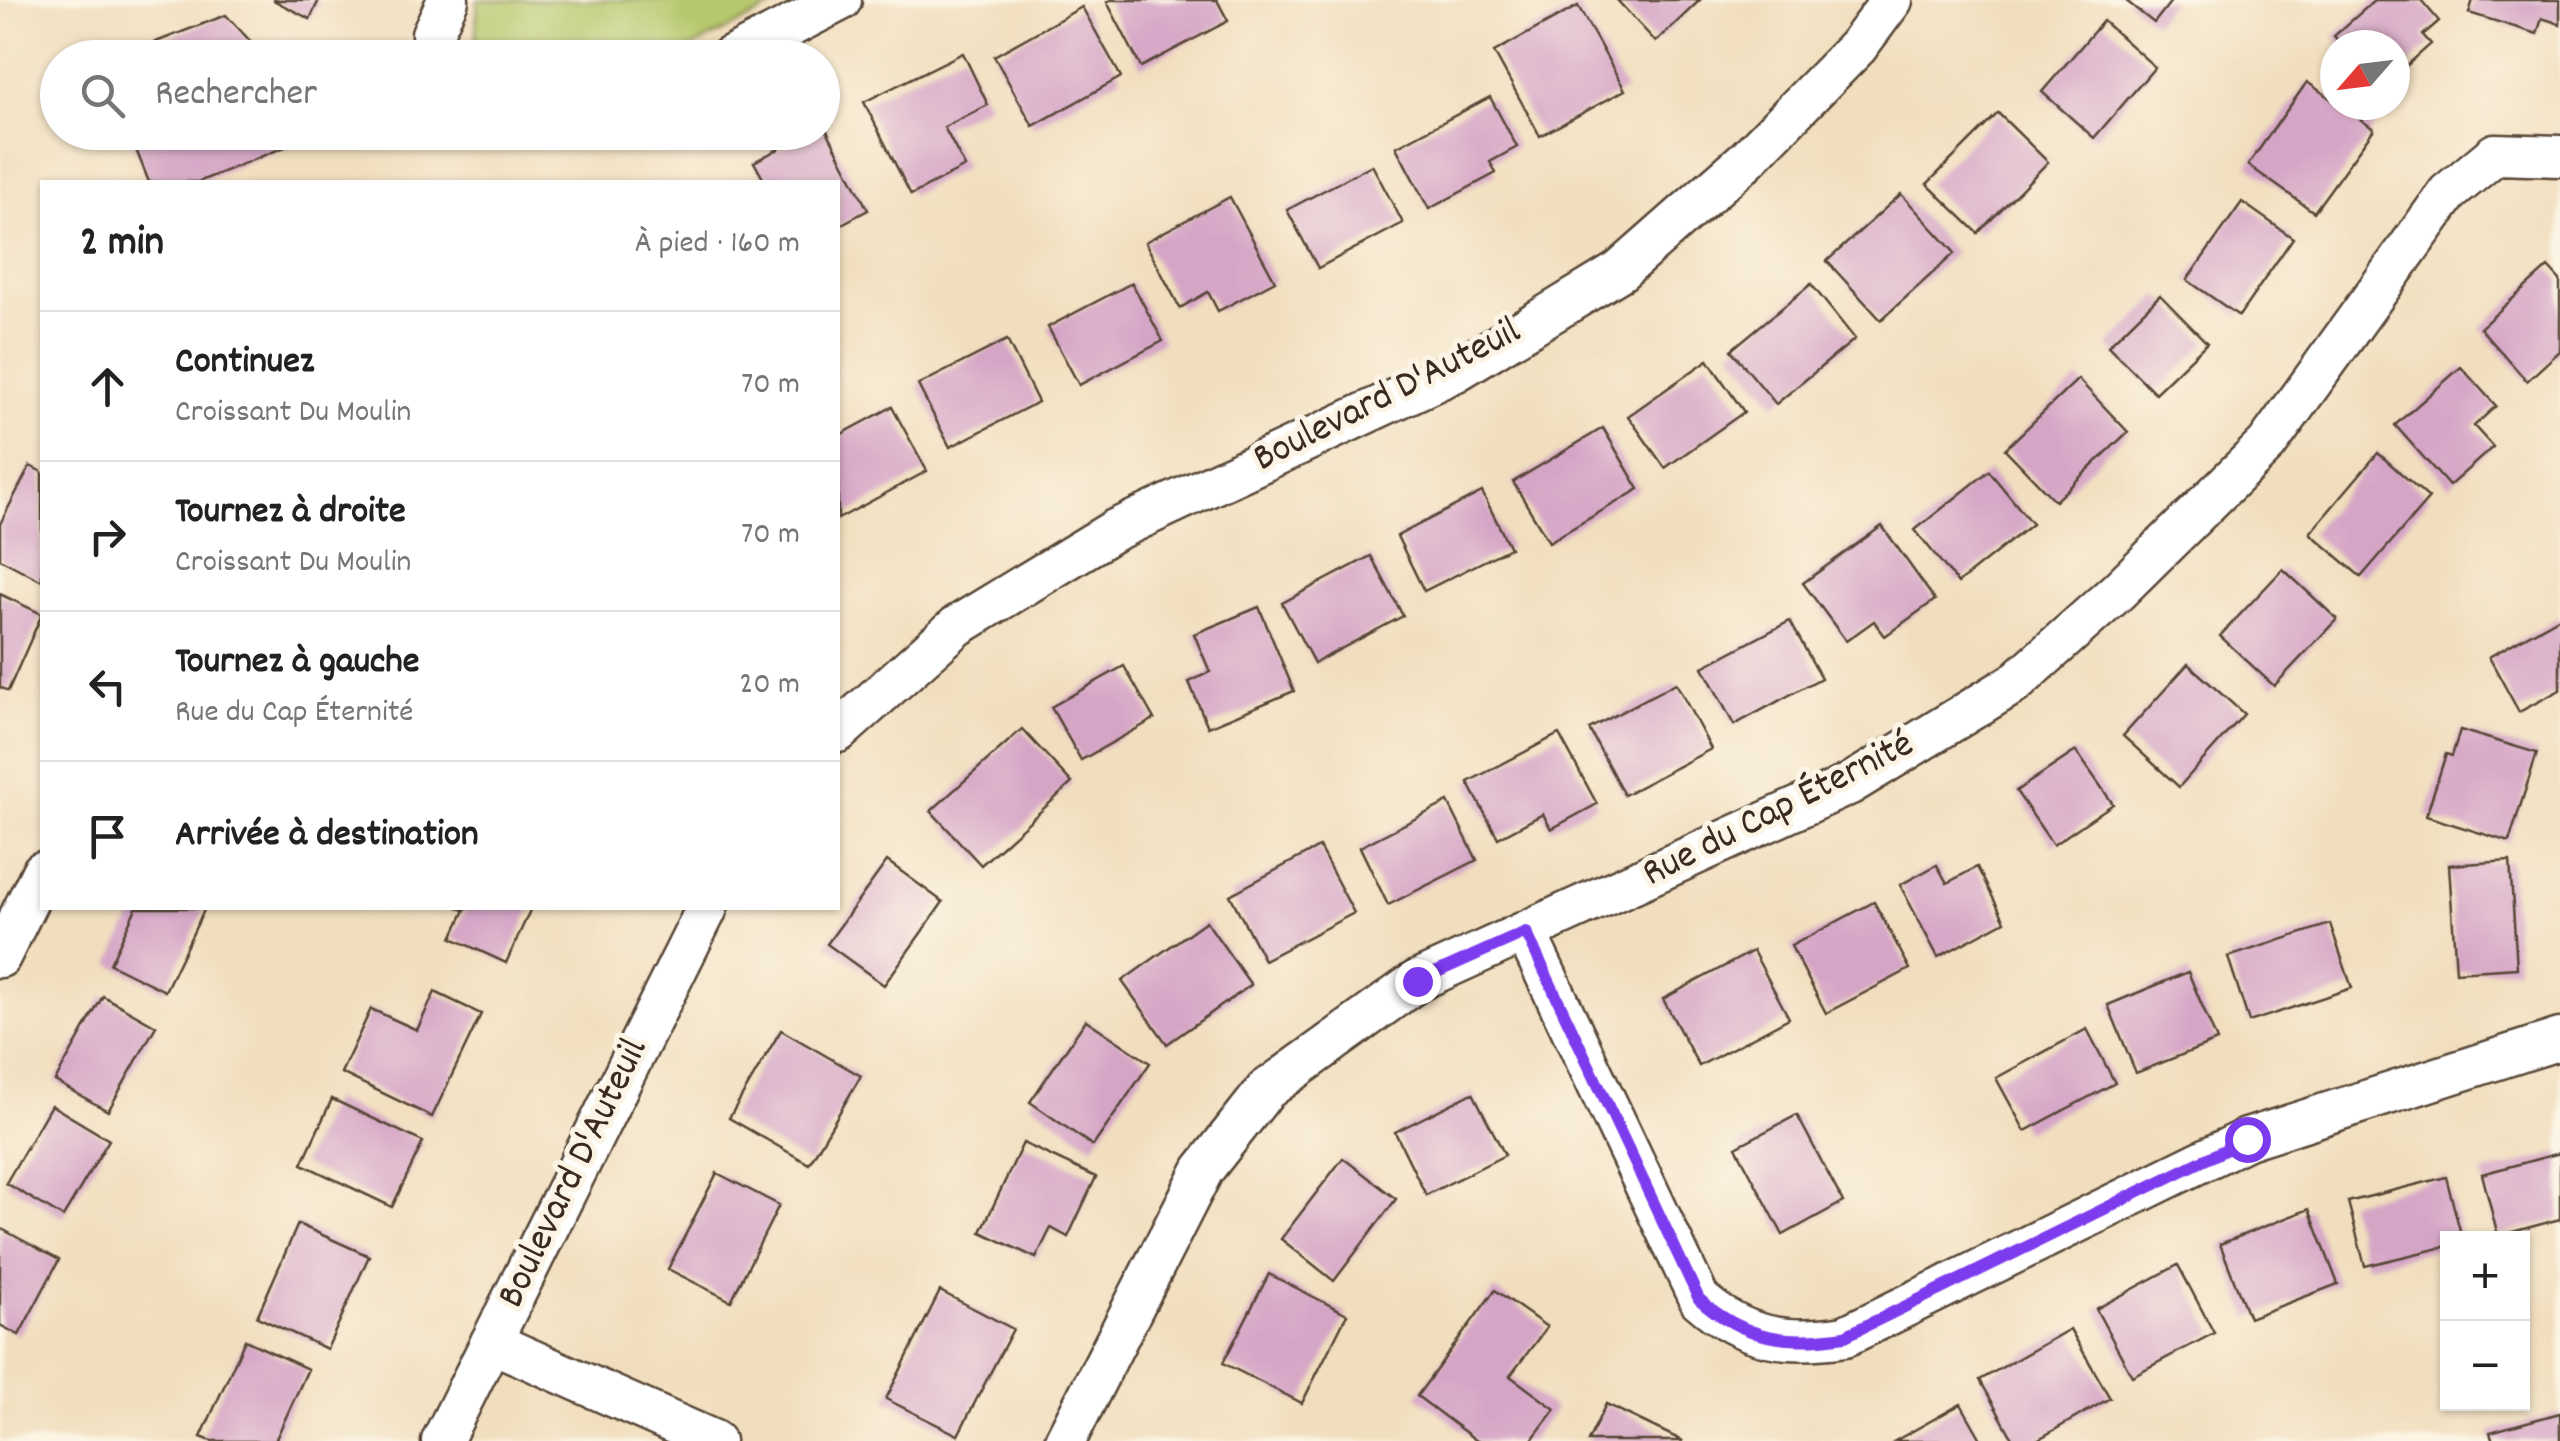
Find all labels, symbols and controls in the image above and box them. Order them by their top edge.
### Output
north arrow [2320,30,2410,120]
search box [40,40,840,150]
icon: search [75,68,130,123]
text: Rechercher [155,68,317,123]
text: 2 min [80,215,164,275]
text: À pied · 160 m [635,222,800,268]
street label: Boulevard D'Auteuil [1244,305,1532,489]
text: Continuez [175,336,314,391]
icon: ahead [80,359,135,414]
text: 70 m [741,363,800,409]
text: Croissant Du Moulin [175,391,411,437]
text: Tournez à droite [175,486,406,541]
icon: right [80,509,135,564]
text: 70 m [741,513,800,559]
text: Croissant Du Moulin [175,541,411,587]
text: Tournez à gauche [175,636,420,691]
icon: left [80,659,135,714]
text: 20 m [739,663,800,709]
text: Rue du Cap Éternité [175,691,413,737]
street label: Rue du Cap Éternité [1633,718,1925,904]
icon: arrive [80,809,135,864]
text: Arrivée à destination [175,809,479,864]
route end [1395,959,1441,1005]
street label: Boulevard D'Auteuil [485,1030,665,1318]
route start [2225,1117,2271,1163]
map controls [2440,1231,2530,1411]
button: + [2440,1231,2530,1321]
button: − [2440,1321,2530,1411]

